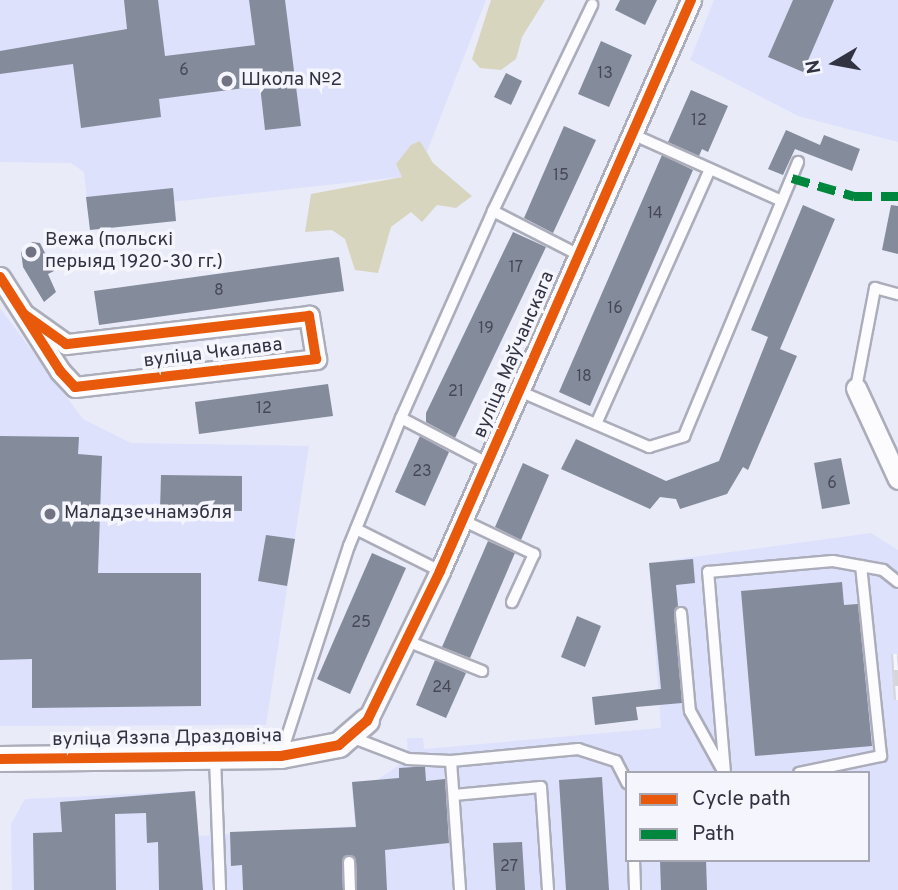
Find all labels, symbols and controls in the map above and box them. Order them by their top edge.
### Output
north arrow [800,28,870,98]
text: N [801,58,827,75]
house number: 6 [179,61,189,81]
house number: 13 [597,64,613,84]
place label: Школа №2 [241,70,342,92]
marker: Школа №2 [219,73,235,89]
house number: 12 [691,111,707,131]
house number: 15 [553,166,569,186]
house number: 14 [647,204,663,224]
place label: Вежа (польскі перыяд 1920-30 гг.) [45,230,223,274]
marker: Вежа (польскі перыяд 1920-30 гг.) [23,244,39,260]
house number: 17 [509,258,523,278]
street label: вуліца Маўчанскага [470,268,560,442]
house number: 8 [214,281,224,301]
house number: 16 [607,299,623,319]
house number: 19 [478,319,494,339]
street label: вуліца Чкалава [142,334,284,374]
house number: 18 [576,367,592,387]
house number: 21 [448,382,464,402]
house number: 12 [256,399,272,419]
house number: 23 [412,462,432,482]
house number: 6 [827,474,837,494]
place label: Маладзечнамэбля [64,503,232,525]
marker: Маладзечнамэбля [42,506,58,522]
house number: 25 [351,613,371,633]
house number: 24 [432,678,452,698]
street label: вуліца Язэпа Драздовіча [52,726,282,752]
legend [625,771,870,862]
text: Cycle path [692,786,791,813]
text: Path [692,821,735,848]
house number: 27 [500,857,518,877]

